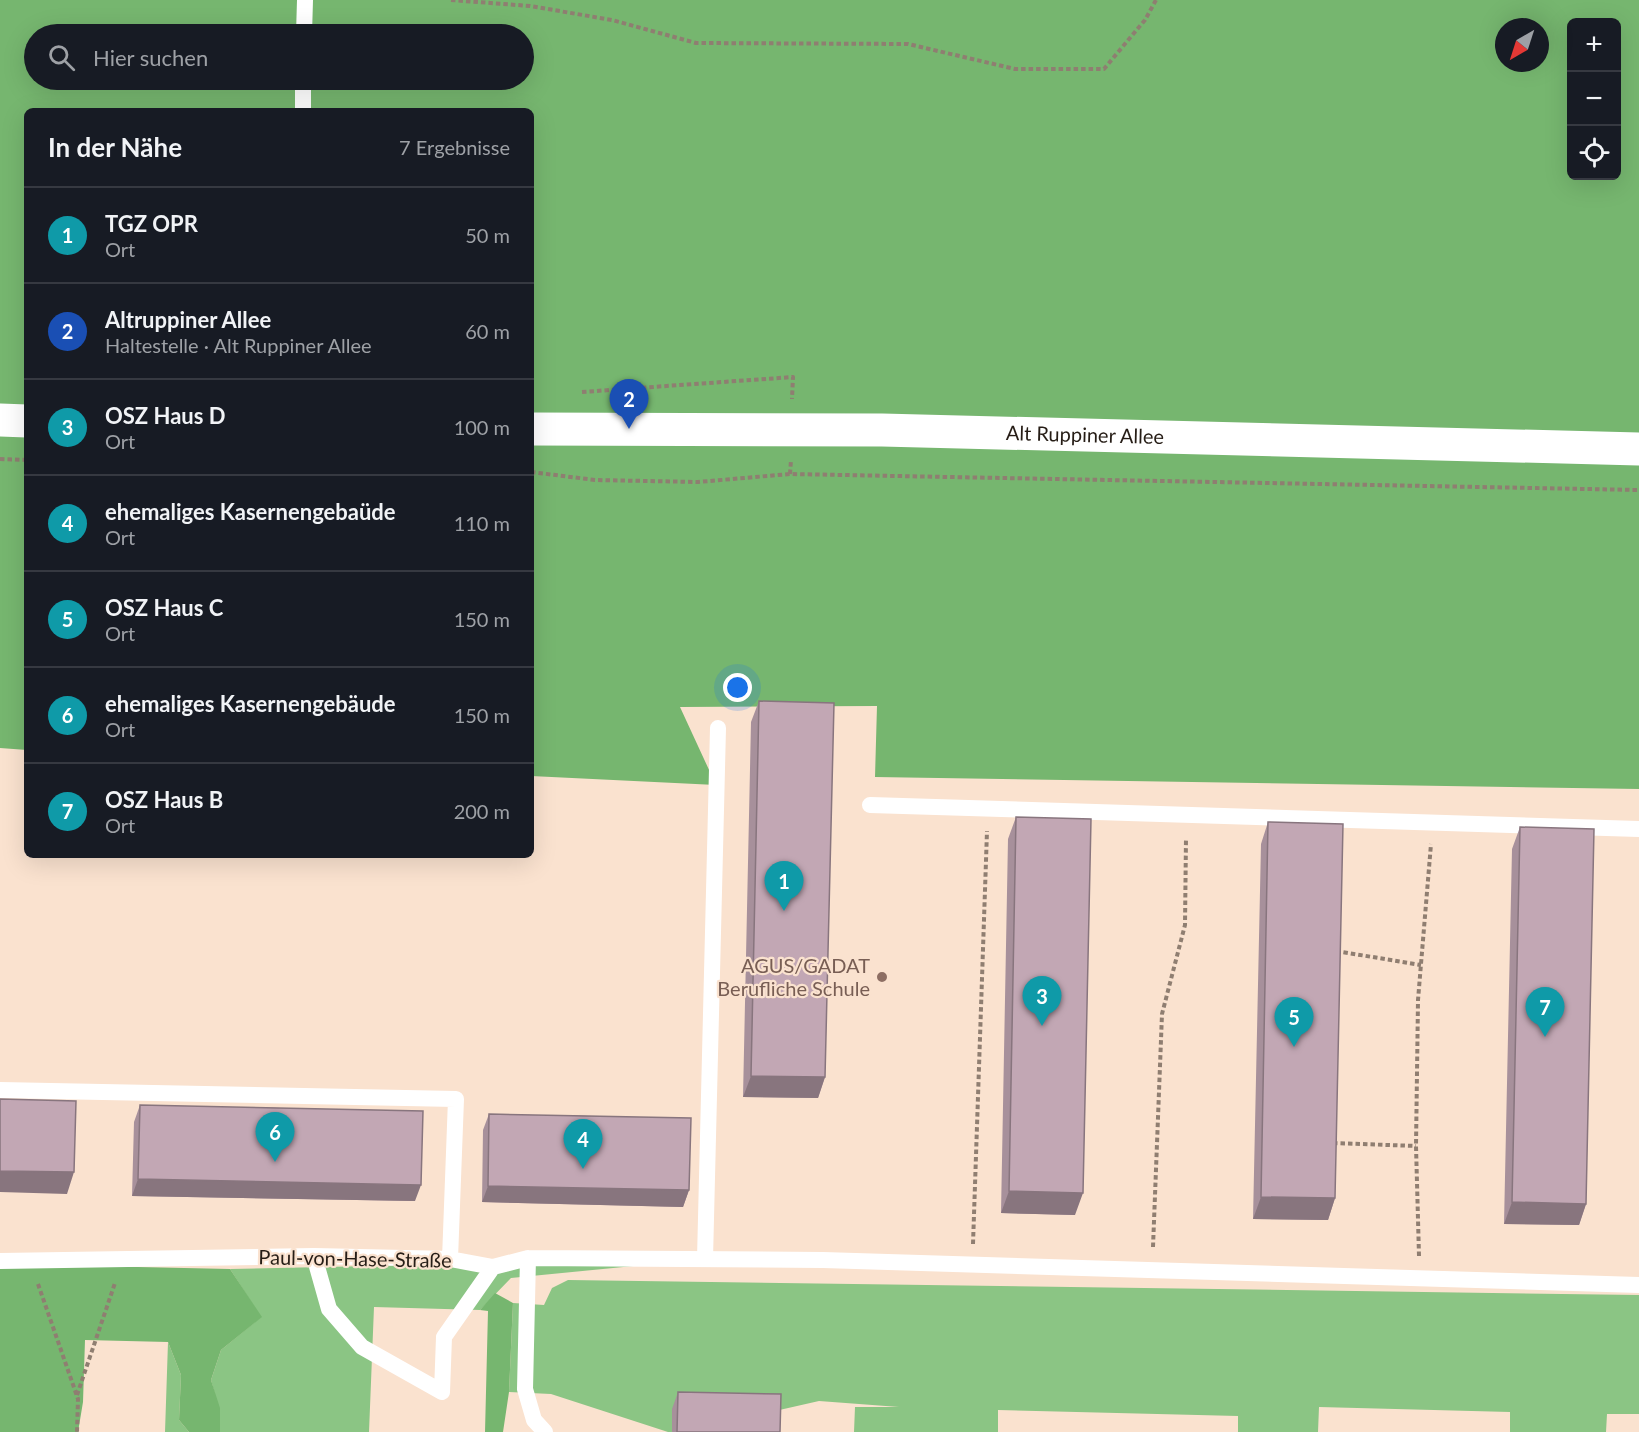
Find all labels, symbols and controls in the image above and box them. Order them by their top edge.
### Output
north arrow [1495,18,1549,72]
map controls [1567,18,1621,180]
button: + [1567,18,1621,72]
search box [24,24,534,90]
icon: search [45,41,78,74]
text: Hier suchen [93,44,208,71]
button: − [1567,72,1621,126]
button: locate [1567,126,1621,180]
text: In der Nähe [48,131,182,163]
text: 7 Ergebnisse [399,135,510,159]
text: TGZ OPR [105,210,198,237]
text: 1 [62,223,73,247]
text: 50 m [465,223,510,247]
text: Ort [105,237,135,261]
text: Altruppiner Allee [105,306,271,333]
text: 2 [62,319,73,343]
text: 60 m [465,319,510,343]
text: Haltestelle · Alt Ruppiner Allee [105,333,372,357]
pin: 2 [610,380,648,429]
text: OSZ Haus D [105,402,226,429]
text: 3 [62,415,73,439]
text: 100 m [454,415,510,439]
street label: Alt Ruppiner Allee [1006,420,1164,448]
text: Ort [105,429,135,453]
text: ehemaliges Kasernengebaüde [105,498,396,525]
text: 4 [62,511,73,535]
text: 110 m [454,511,510,535]
text: Ort [105,525,135,549]
text: OSZ Haus C [105,594,223,621]
text: 5 [62,607,73,631]
text: 150 m [454,607,510,631]
text: Ort [105,621,135,645]
your location [723,673,752,702]
text: ehemaliges Kasernengebäude [105,690,396,717]
text: 6 [62,703,73,727]
text: 150 m [454,703,510,727]
text: Ort [105,717,135,741]
text: OSZ Haus B [105,786,223,813]
text: 7 [62,799,73,823]
text: 200 m [454,799,510,823]
text: Ort [105,813,135,837]
pin: 1 [764,862,804,911]
place label: AGUS/GADAT Berufliche Schule [717,953,870,1000]
marker: AGUS/GADAT Berufliche Schule [875,970,889,984]
pin: 3 [1022,976,1062,1026]
pin: 7 [1526,988,1564,1037]
pin: 5 [1274,998,1314,1047]
pin: 6 [256,1112,294,1162]
pin: 4 [564,1120,602,1169]
street label: Paul-von-Hase-Straße [258,1244,452,1272]

